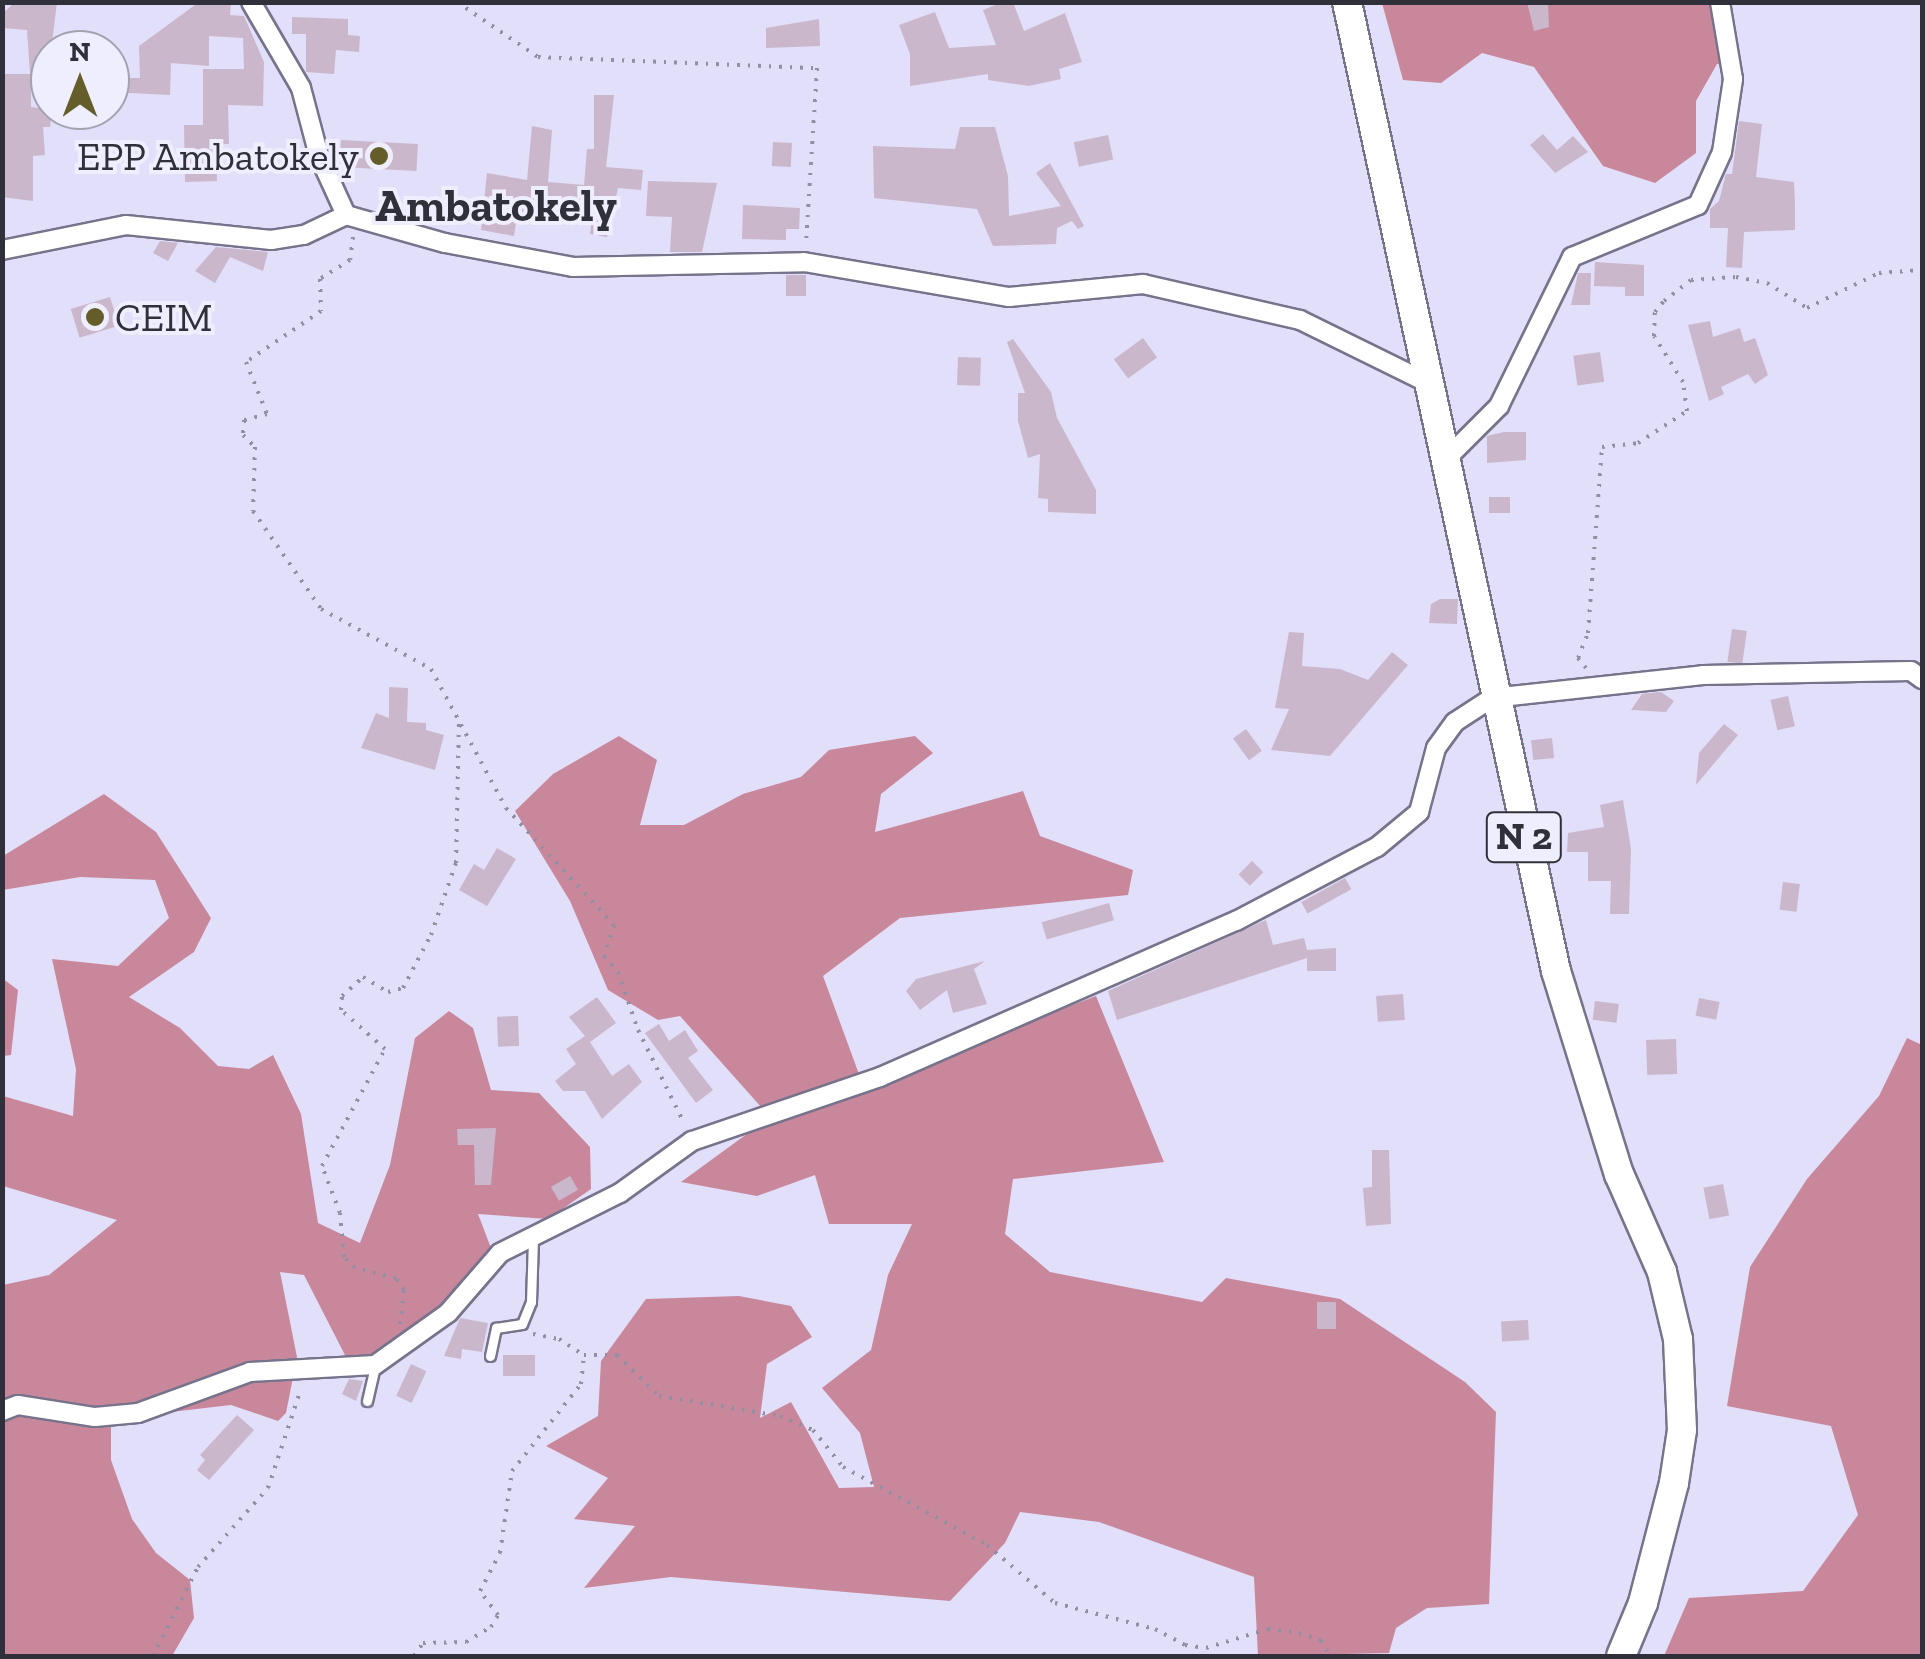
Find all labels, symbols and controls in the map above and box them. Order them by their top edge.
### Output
north arrow [30,30,130,130]
text: N [69,35,91,68]
place label: EPP Ambatokely [75,132,359,180]
marker: EPP Ambatokely [368,145,390,167]
district label: Ambatokely [375,180,617,234]
place label: CEIM [115,293,213,341]
marker: CEIM [84,306,106,328]
road number: N 2 [1484,804,1564,870]

